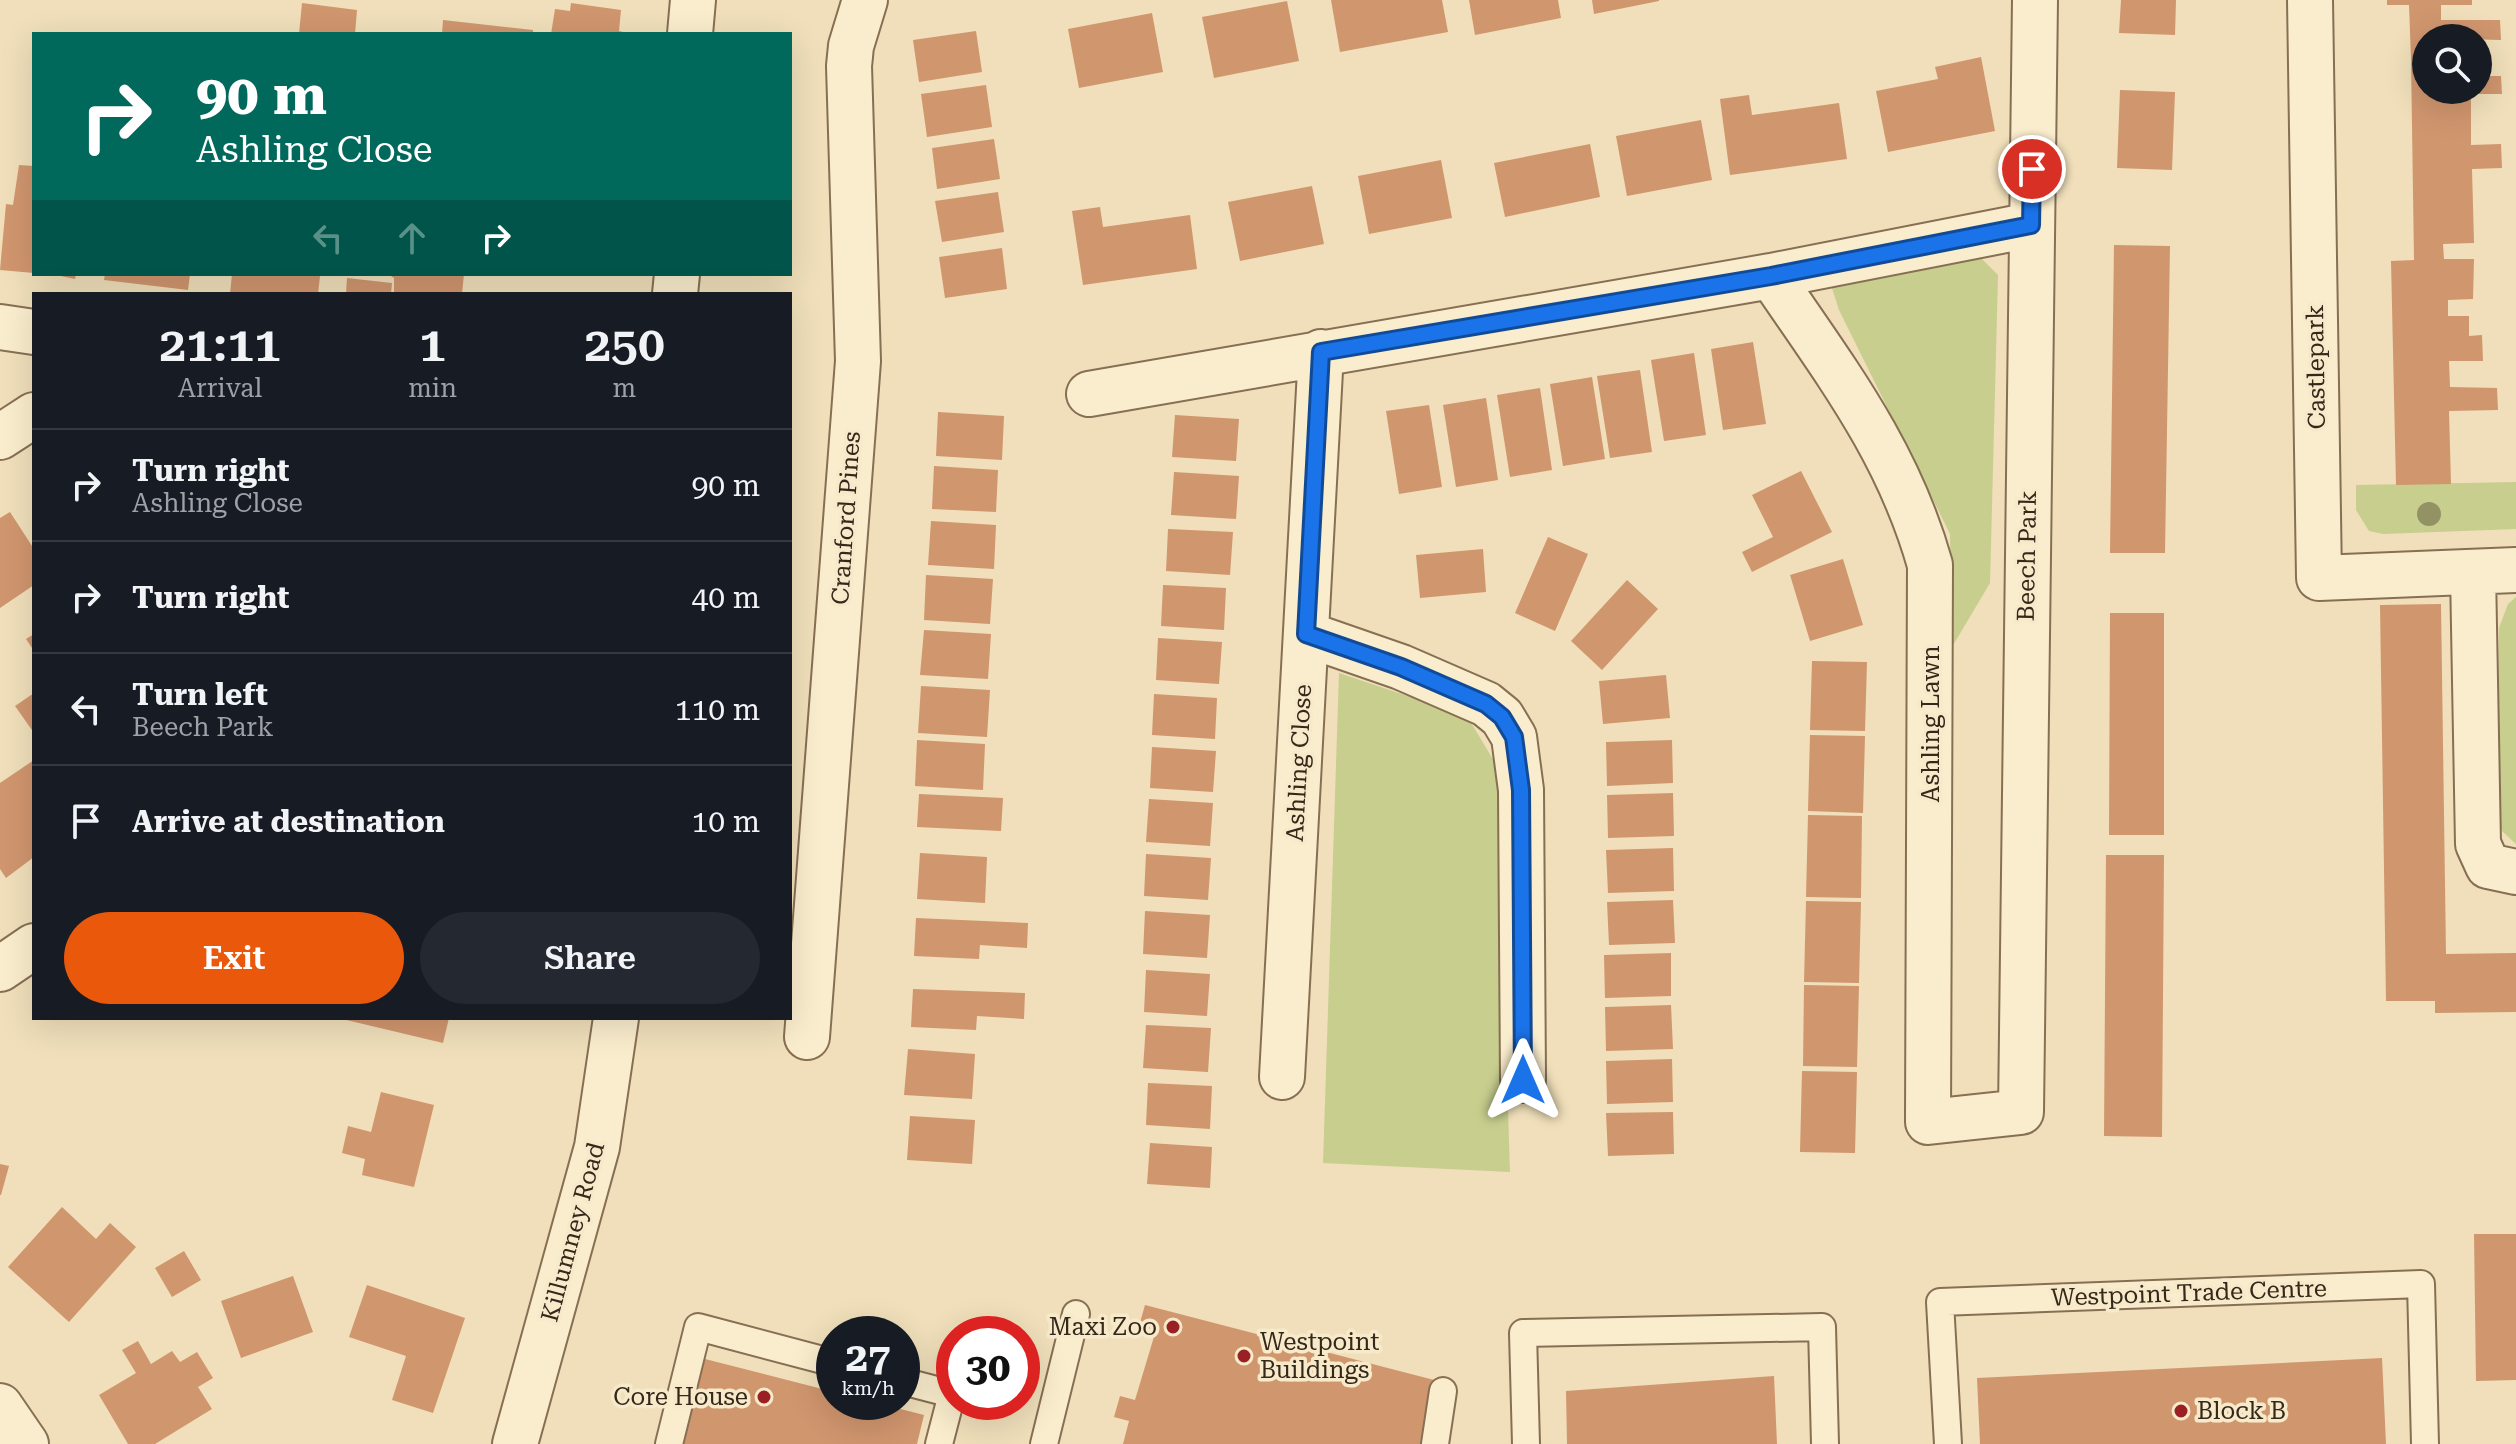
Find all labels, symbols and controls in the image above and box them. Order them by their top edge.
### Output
map controls [2412,24,2492,104]
button: search [2412,24,2492,104]
text: 90 m [196,62,327,128]
icon: right [64,64,168,168]
text: Ashling Close [196,129,432,171]
pin [1998,135,2066,203]
icon: arrive [2010,147,2054,191]
icon: left [306,216,350,260]
icon: ahead [390,216,434,260]
icon: right [474,216,518,260]
street label: Castlepark [2301,304,2331,430]
text: 21:11 [159,317,281,373]
text: 1 [419,317,446,373]
text: 250 [584,317,665,373]
text: Arrival [178,373,262,403]
text: min [408,373,457,403]
text: m [613,373,636,403]
street label: Cranford Pines [826,430,866,606]
text: Turn right [132,453,289,488]
icon: right [64,463,108,507]
text: 90 m [691,468,760,503]
text: Ashling Close [132,488,303,518]
street label: Beech Park [2012,490,2042,622]
icon: right [64,575,108,619]
text: Turn right [132,580,289,615]
text: 40 m [691,580,760,615]
street label: Ashling Lawn [1917,646,1945,802]
text: Turn left [132,677,268,712]
street label: Ashling Close [1281,684,1317,842]
icon: left [64,687,108,731]
text: 110 m [675,692,760,727]
text: Beech Park [132,712,274,742]
icon: arrive [64,799,108,843]
text: Arrive at destination [132,804,445,839]
text: 10 m [691,804,760,839]
button: Exit [64,912,404,1004]
button: Share [420,912,760,1004]
position arrow [1481,1038,1565,1122]
street label: Killumney Road [536,1139,610,1325]
street label: Westpoint Trade Centre [2051,1274,2327,1312]
place label: Maxi Zoo [1049,1313,1157,1341]
speed limit sign: 30 [936,1316,1040,1420]
marker: Maxi Zoo [1164,1318,1182,1336]
place label: Westpoint Buildings [1260,1328,1379,1384]
text: 27 [846,1334,890,1381]
marker: Westpoint Buildings [1235,1347,1253,1365]
text: km/h [841,1376,895,1400]
place label: Core House [613,1383,748,1411]
marker: Core House [755,1388,773,1406]
place label: Block B [2197,1397,2286,1425]
marker: Block B [2172,1402,2190,1420]

